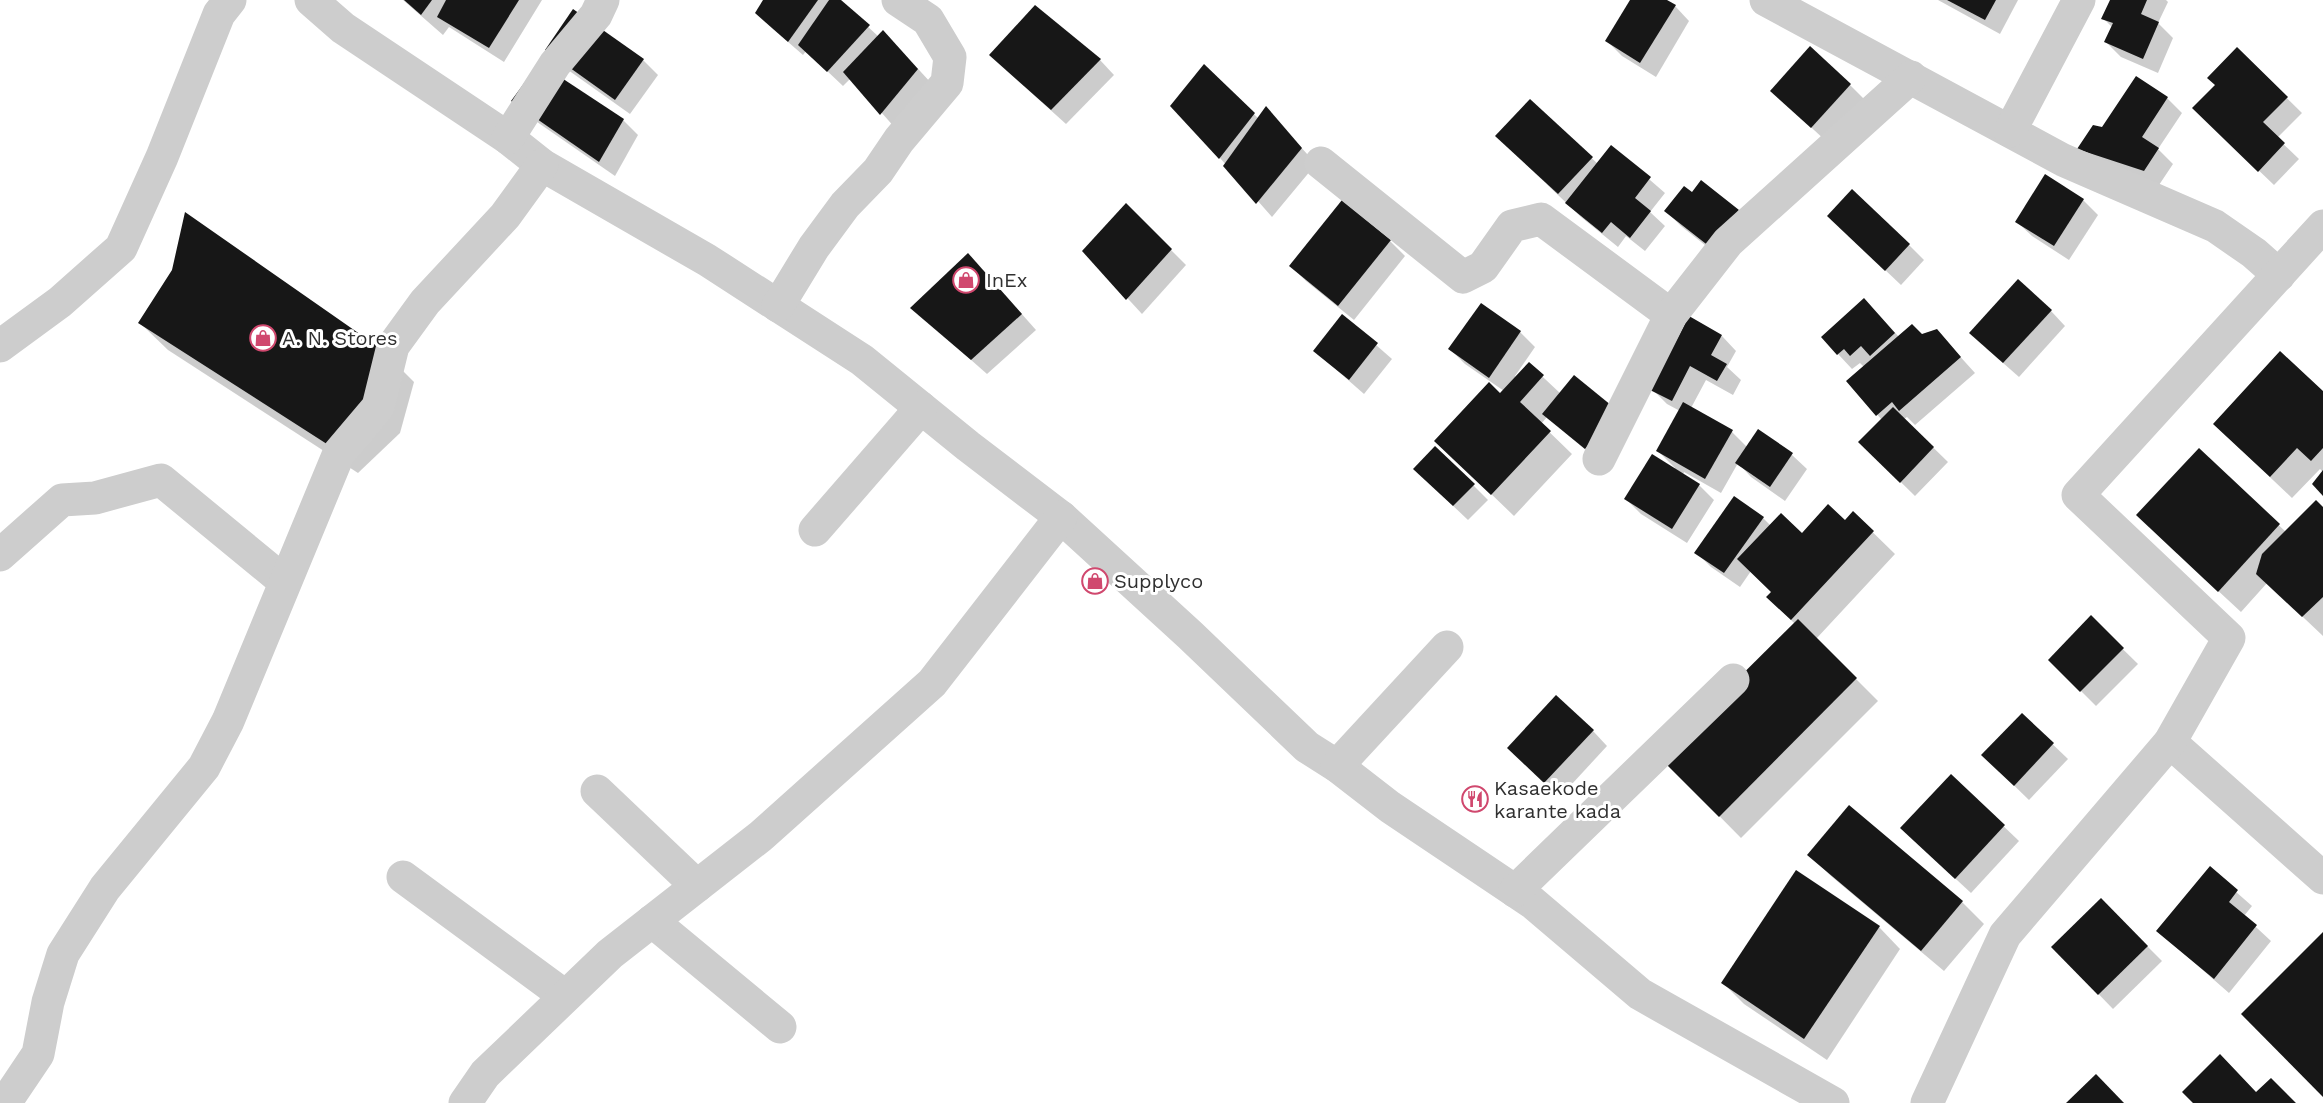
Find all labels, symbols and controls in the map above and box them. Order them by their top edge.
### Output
shop icon: InEx [951,265,981,295]
place label: InEx [986,268,1028,292]
shop icon: A. N. Stores [248,323,278,353]
place label: A. N. Stores [282,326,397,350]
shop icon: Supplyco [1080,566,1110,596]
place label: Supplyco [1114,569,1203,593]
place label: Kasaekode karante kada [1494,776,1621,823]
restaurant icon: Kasaekode karante kada [1460,784,1490,814]

